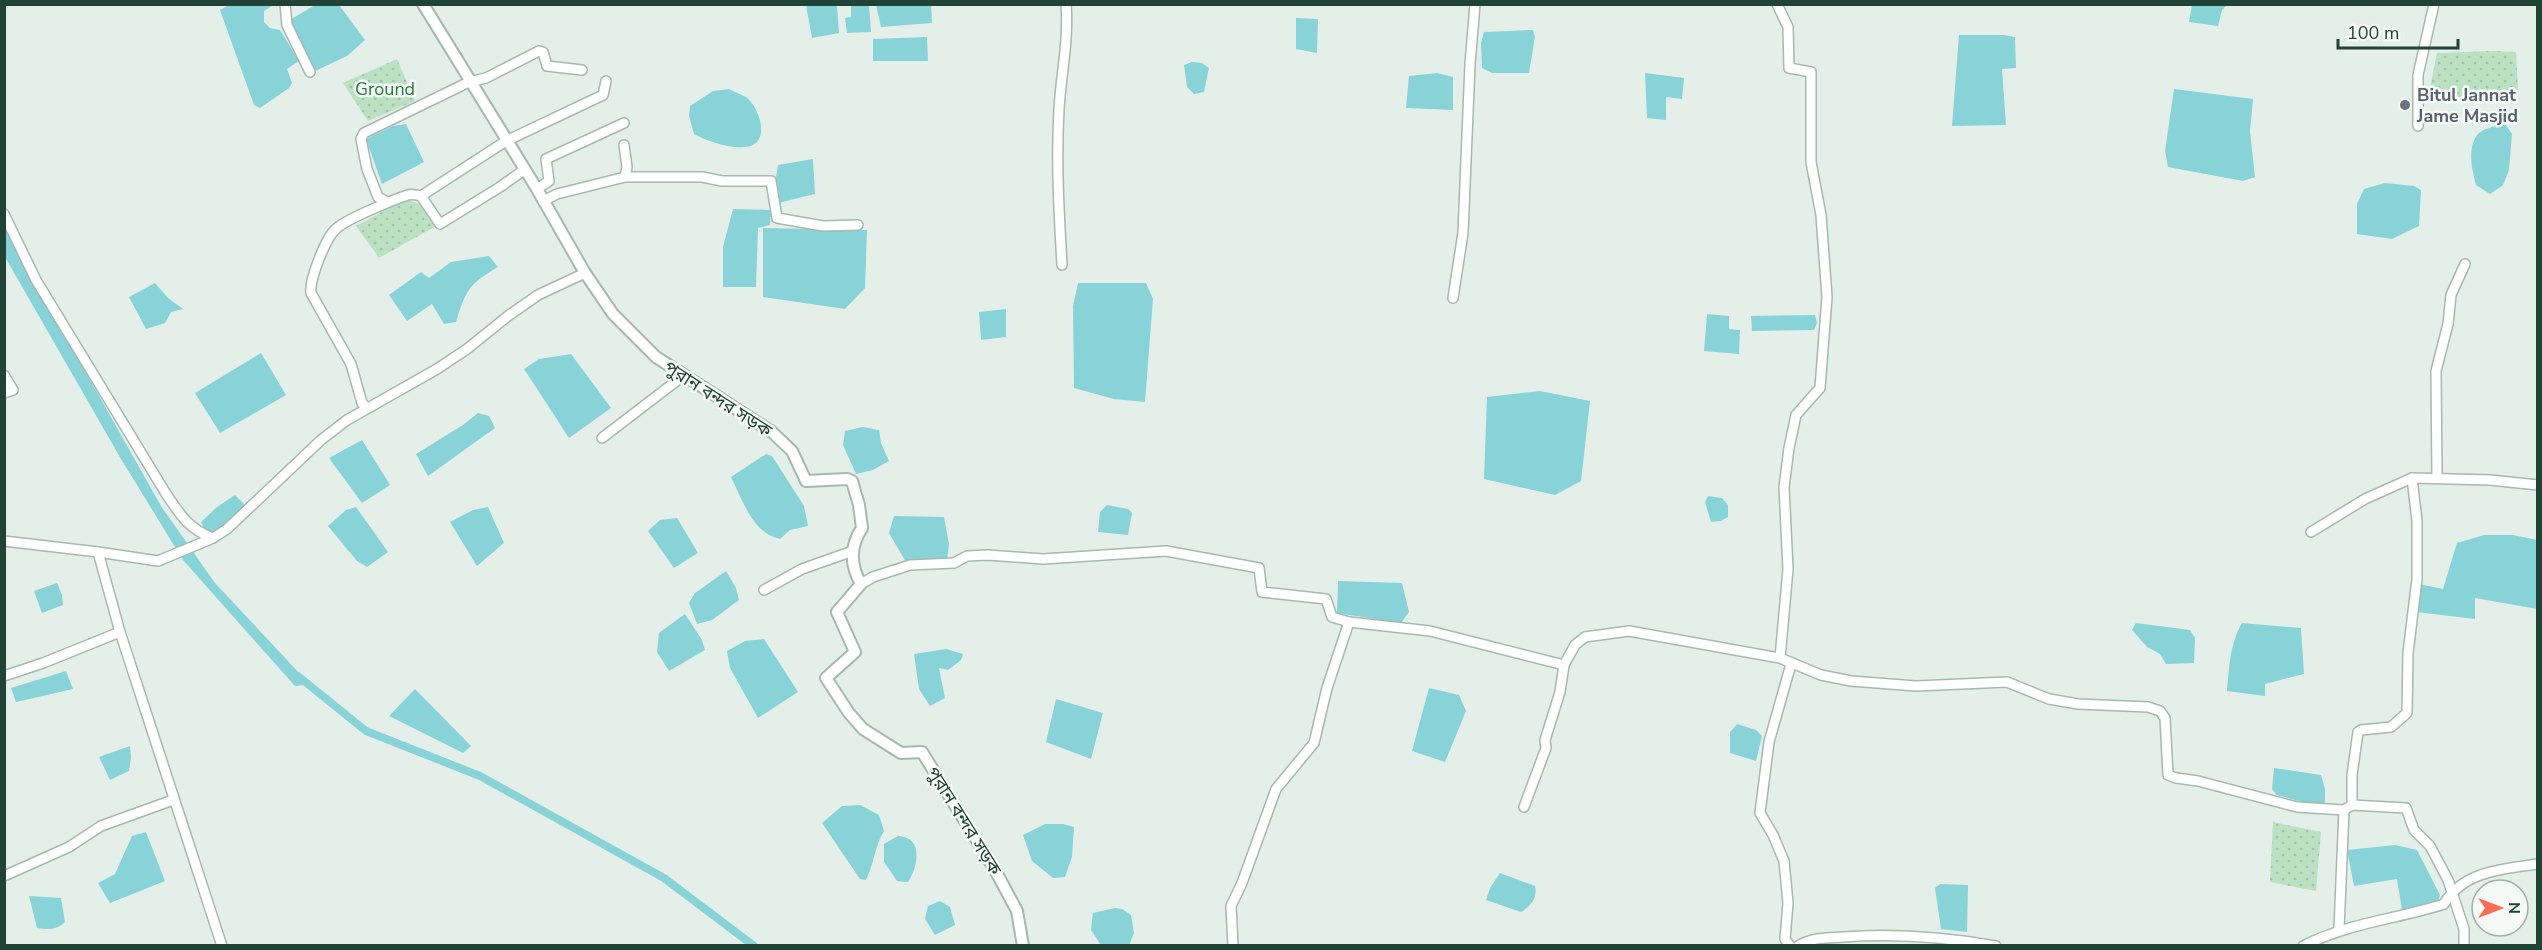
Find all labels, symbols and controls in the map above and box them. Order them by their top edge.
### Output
scale bar [2338,12,2458,50]
text: 100 m [2347,21,2399,45]
park label: Ground [355,77,415,101]
place label: Bitul Jannat Jame Masjid [2416,83,2518,128]
marker: Bitul Jannat Jame Masjid [2398,98,2412,112]
street label: পুরান বন্দর সড়ক [660,355,777,443]
street label: পুরান বন্দর সড়ক [921,762,1007,880]
north arrow [2470,878,2530,938]
text: N [2503,902,2525,914]

